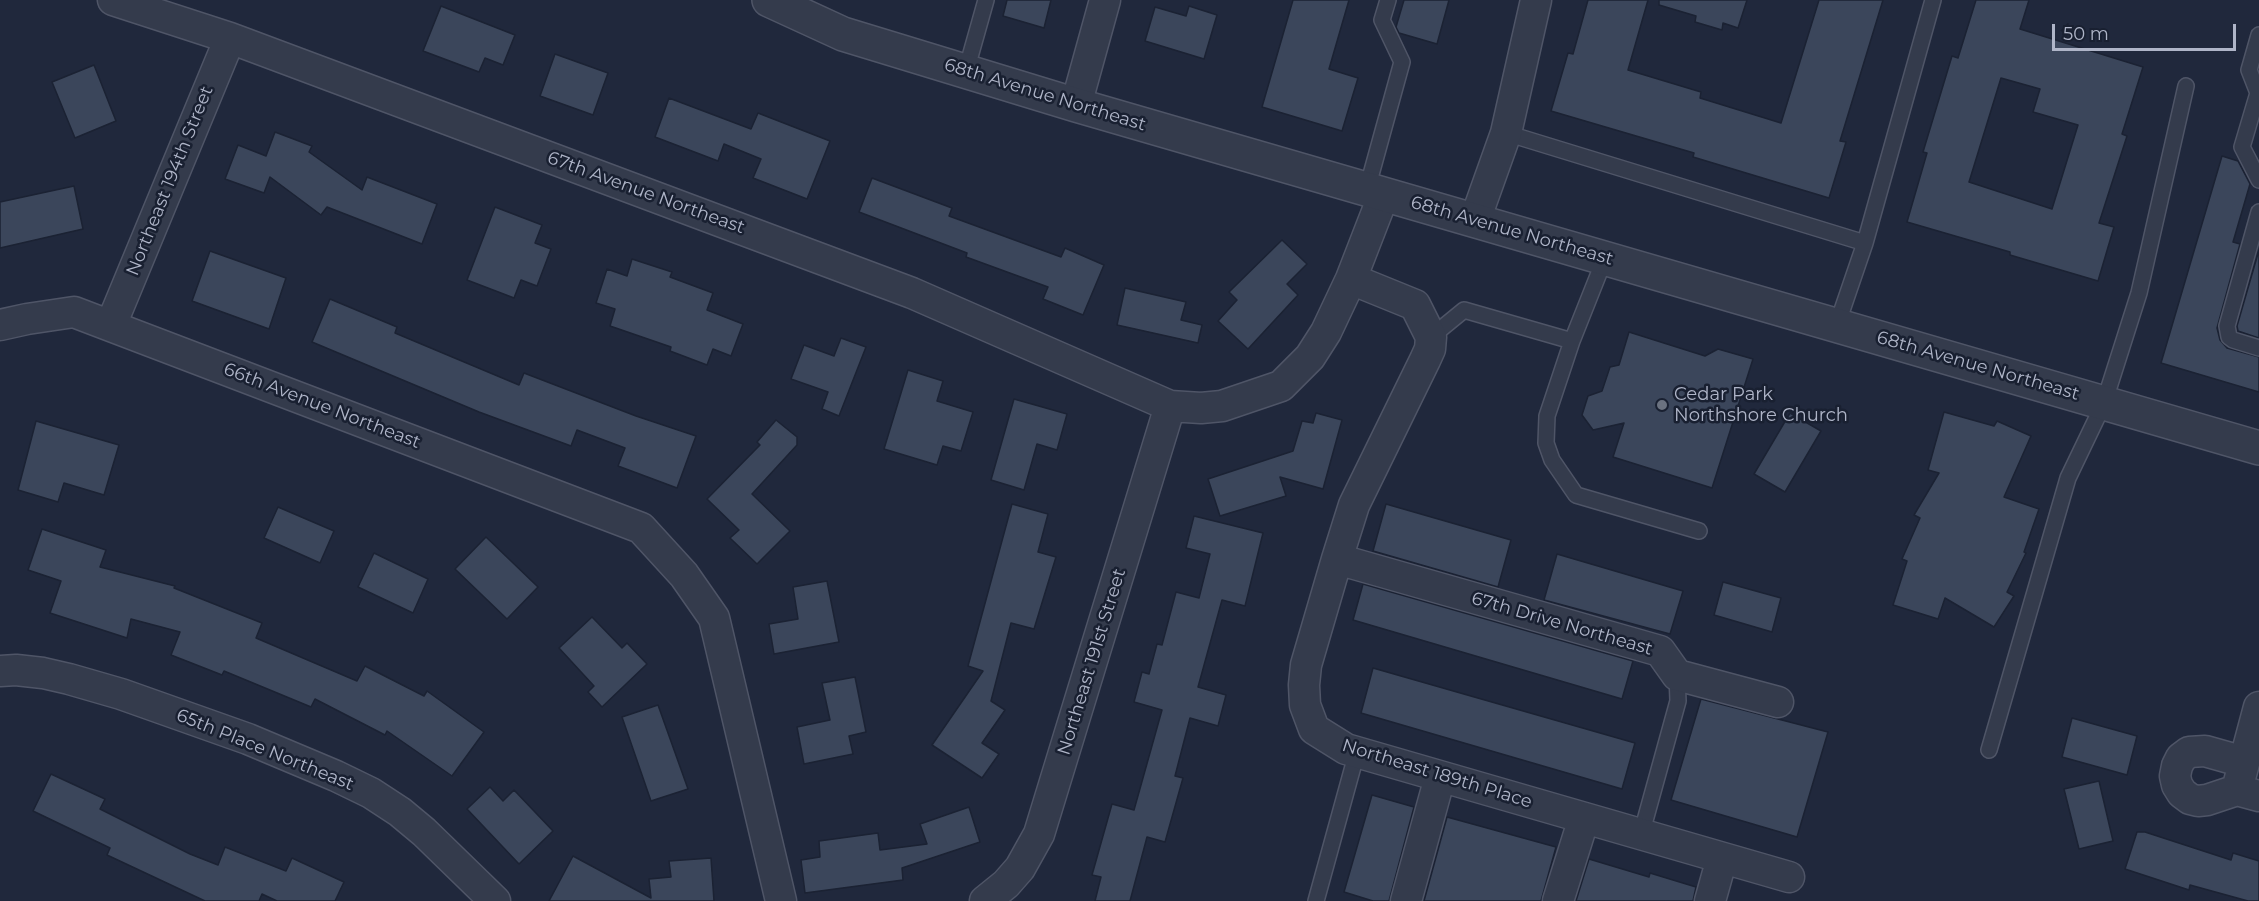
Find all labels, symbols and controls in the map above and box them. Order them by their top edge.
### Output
scale bar [2055,12,2240,50]
text: 50 m [2063,23,2109,45]
street label: 68th Avenue Northeast [942,54,1148,136]
street label: Northeast 194th Street [122,83,218,279]
street label: 67th Avenue Northeast [544,147,748,239]
street label: 68th Avenue Northeast [1408,192,1616,270]
street label: 68th Avenue Northeast [1874,327,2082,405]
street label: 66th Avenue Northeast [221,358,423,454]
place label: Cedar Park Northshore Church [1674,384,1848,426]
marker: Cedar Park Northshore Church [1655,398,1669,412]
street label: Northeast 191st Street [1053,566,1131,758]
street label: 67th Drive Northeast [1469,588,1655,660]
street label: 65th Place Northeast [173,704,357,796]
street label: Northeast 189th Place [1339,735,1535,813]

